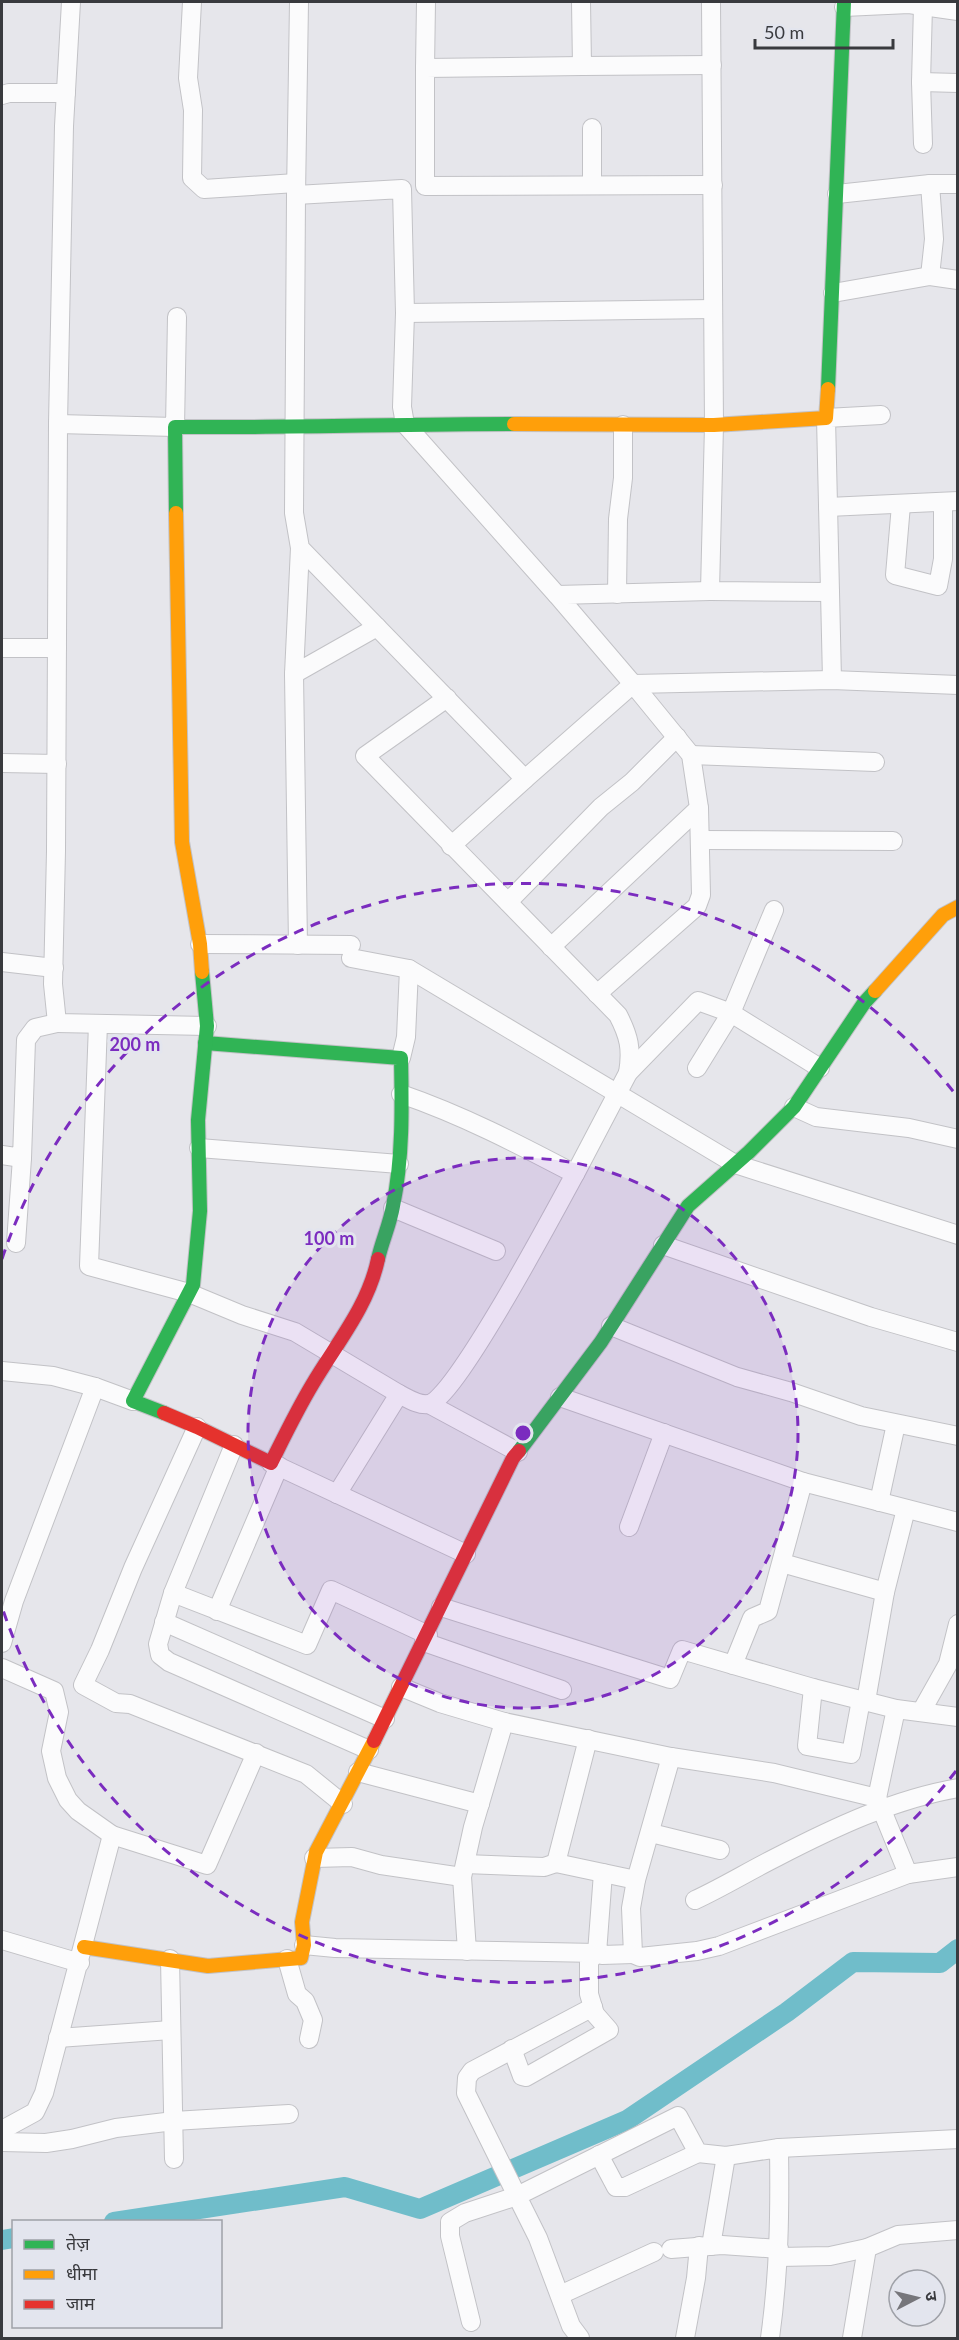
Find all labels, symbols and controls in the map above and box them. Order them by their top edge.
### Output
scale bar [755,12,893,50]
text: 50 m [764,21,804,43]
text: 200 m [110,1033,160,1055]
text: 100 m [304,1227,354,1249]
centre of rings [513,1423,533,1443]
legend [12,2220,222,2328]
text: तेज़ [66,2232,90,2254]
text: धीमा [66,2262,97,2284]
north arrow [887,2268,947,2328]
text: उ [922,2290,942,2303]
text: जाम [66,2292,96,2314]

